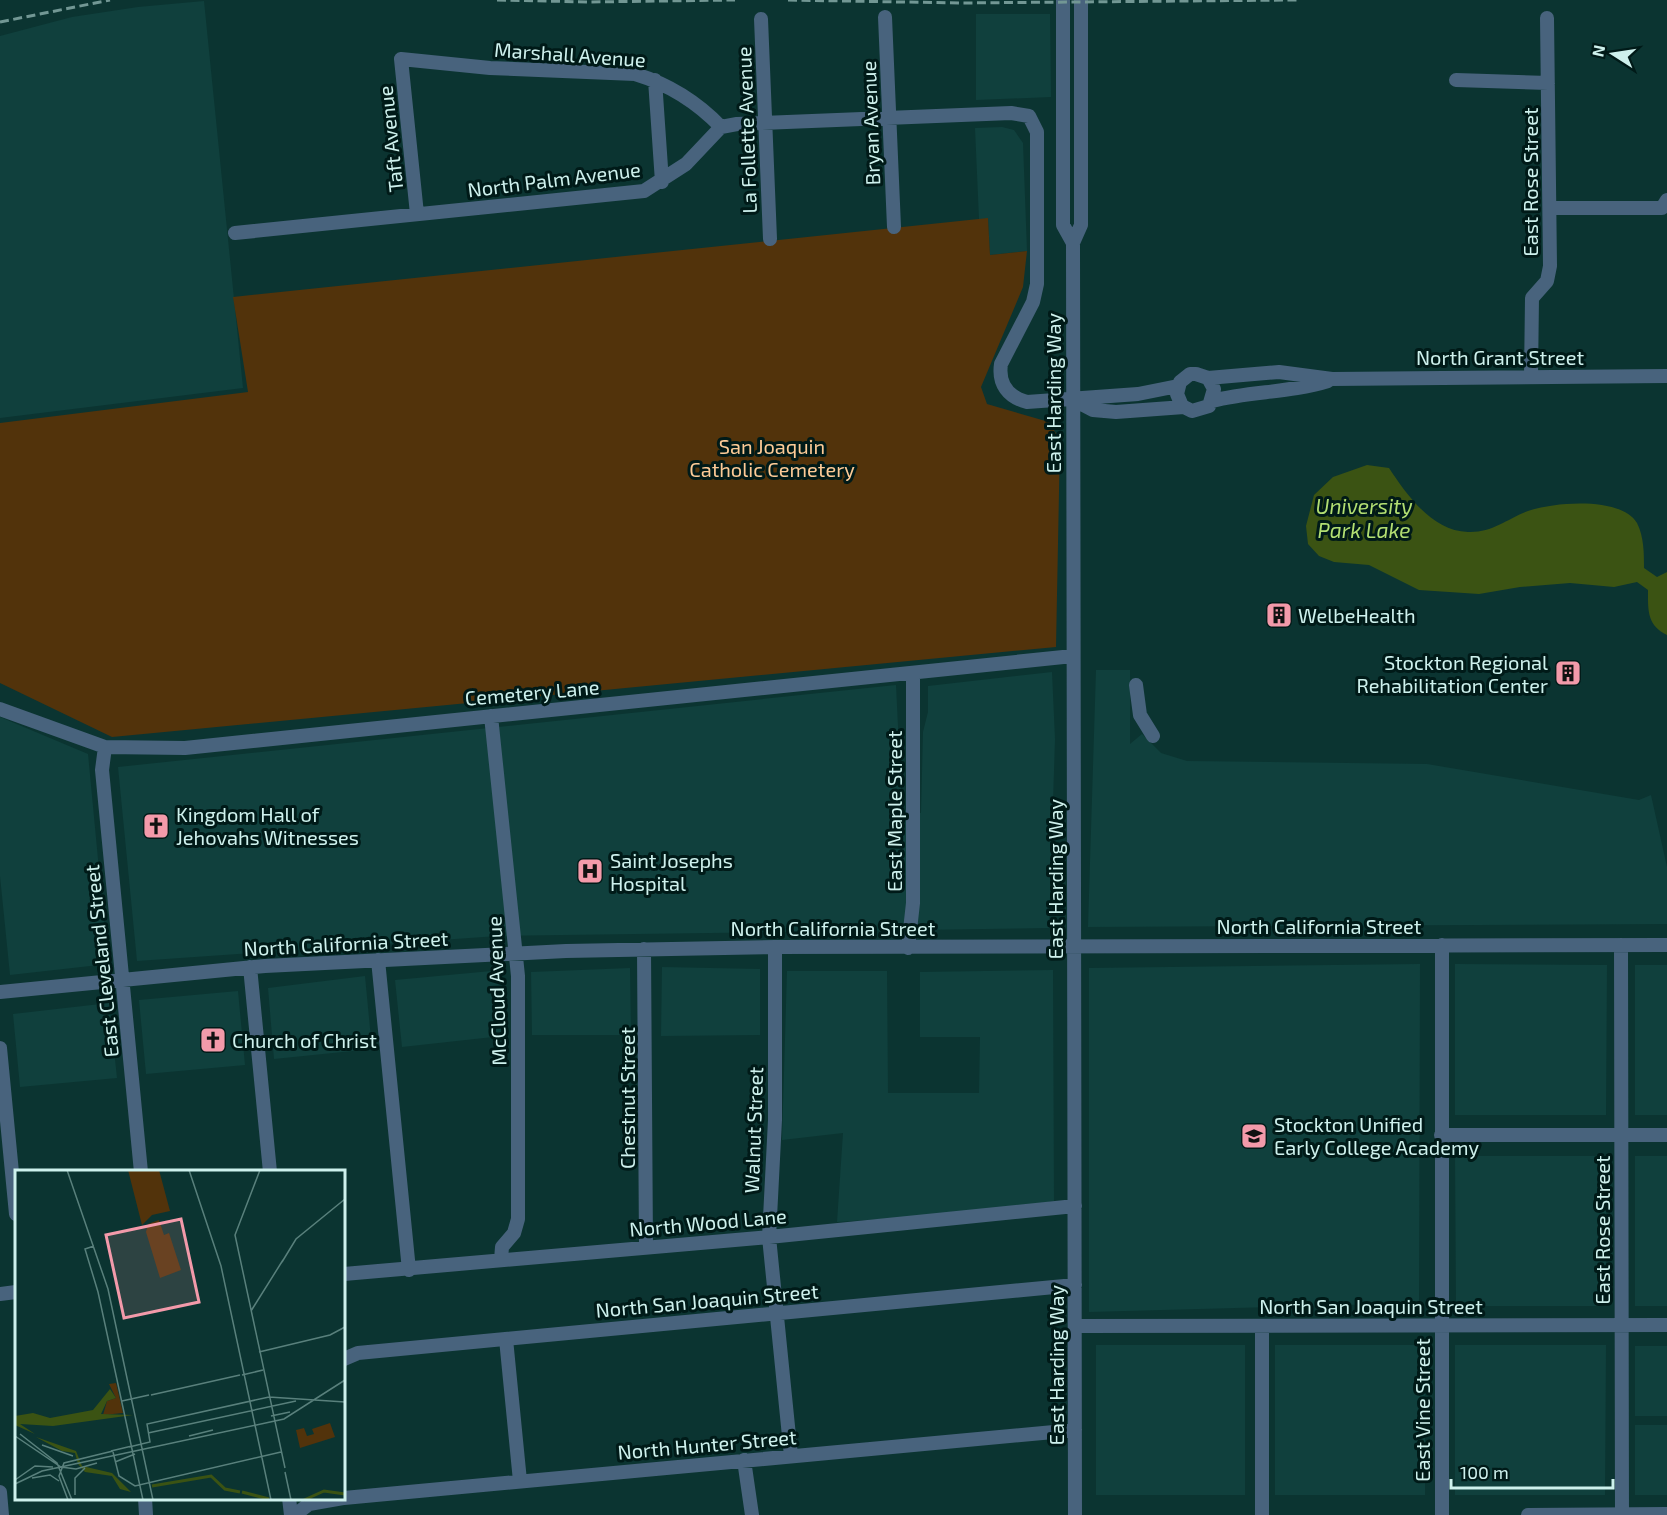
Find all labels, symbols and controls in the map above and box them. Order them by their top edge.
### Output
north arrow [1583,24,1643,84]
street label: Marshall Avenue [494,37,646,71]
text: N [1587,43,1608,58]
street label: La Follette Avenue [731,46,761,214]
street label: Bryan Avenue [856,60,884,186]
street label: Taft Avenue [372,85,408,193]
street label: East Rose Street [1518,107,1542,256]
street label: North Palm Avenue [466,156,642,202]
street label: East Harding Way [1041,312,1065,473]
street label: North Grant Street [1416,345,1584,369]
park label: San Joaquin Catholic Cemetery [689,434,855,481]
water label: University Park Lake [1315,493,1413,542]
building icon: WelbeHealth [1264,600,1294,630]
place label: WelbeHealth [1298,603,1416,627]
place label: Stockton Regional Rehabilitation Center [1356,650,1548,697]
building icon: Stockton Regional Rehabilitation Center [1553,658,1583,688]
street label: Cemetery Lane [464,674,600,710]
street label: East Maple Street [882,730,906,892]
street label: East Harding Way [1043,798,1067,959]
place label: Kingdom Hall of Jehovahs Witnesses [176,802,359,849]
church icon: Kingdom Hall of Jehovahs Witnesses [141,811,171,841]
place label: Saint Josephs Hospital [610,848,733,895]
hospital icon: Saint Josephs Hospital [575,856,605,886]
street label: East Cleveland Street [79,863,123,1059]
street label: North California Street [1217,914,1422,938]
street label: McCloud Avenue [481,916,511,1066]
street label: North California Street [731,916,936,940]
street label: North California Street [243,926,449,960]
church icon: Church of Christ [198,1025,228,1055]
street label: Chestnut Street [615,1027,639,1169]
place label: Church of Christ [232,1028,377,1052]
street label: Walnut Street [739,1066,767,1194]
place label: Stockton Unified Early College Academy [1274,1112,1479,1159]
school or university icon: Stockton Unified Early College Academy [1239,1121,1269,1151]
street label: East Rose Street [1590,1155,1614,1304]
inset map [15,1170,345,1500]
street label: North Wood Lane [628,1203,788,1241]
street label: North San Joaquin Street [595,1278,820,1322]
street label: East Harding Way [1044,1284,1068,1445]
street label: North San Joaquin Street [1259,1294,1483,1318]
street label: East Vine Street [1410,1338,1434,1482]
street label: North Hunter Street [617,1424,798,1464]
scale bar [1451,1452,1613,1490]
text: 100 m [1460,1461,1509,1483]

